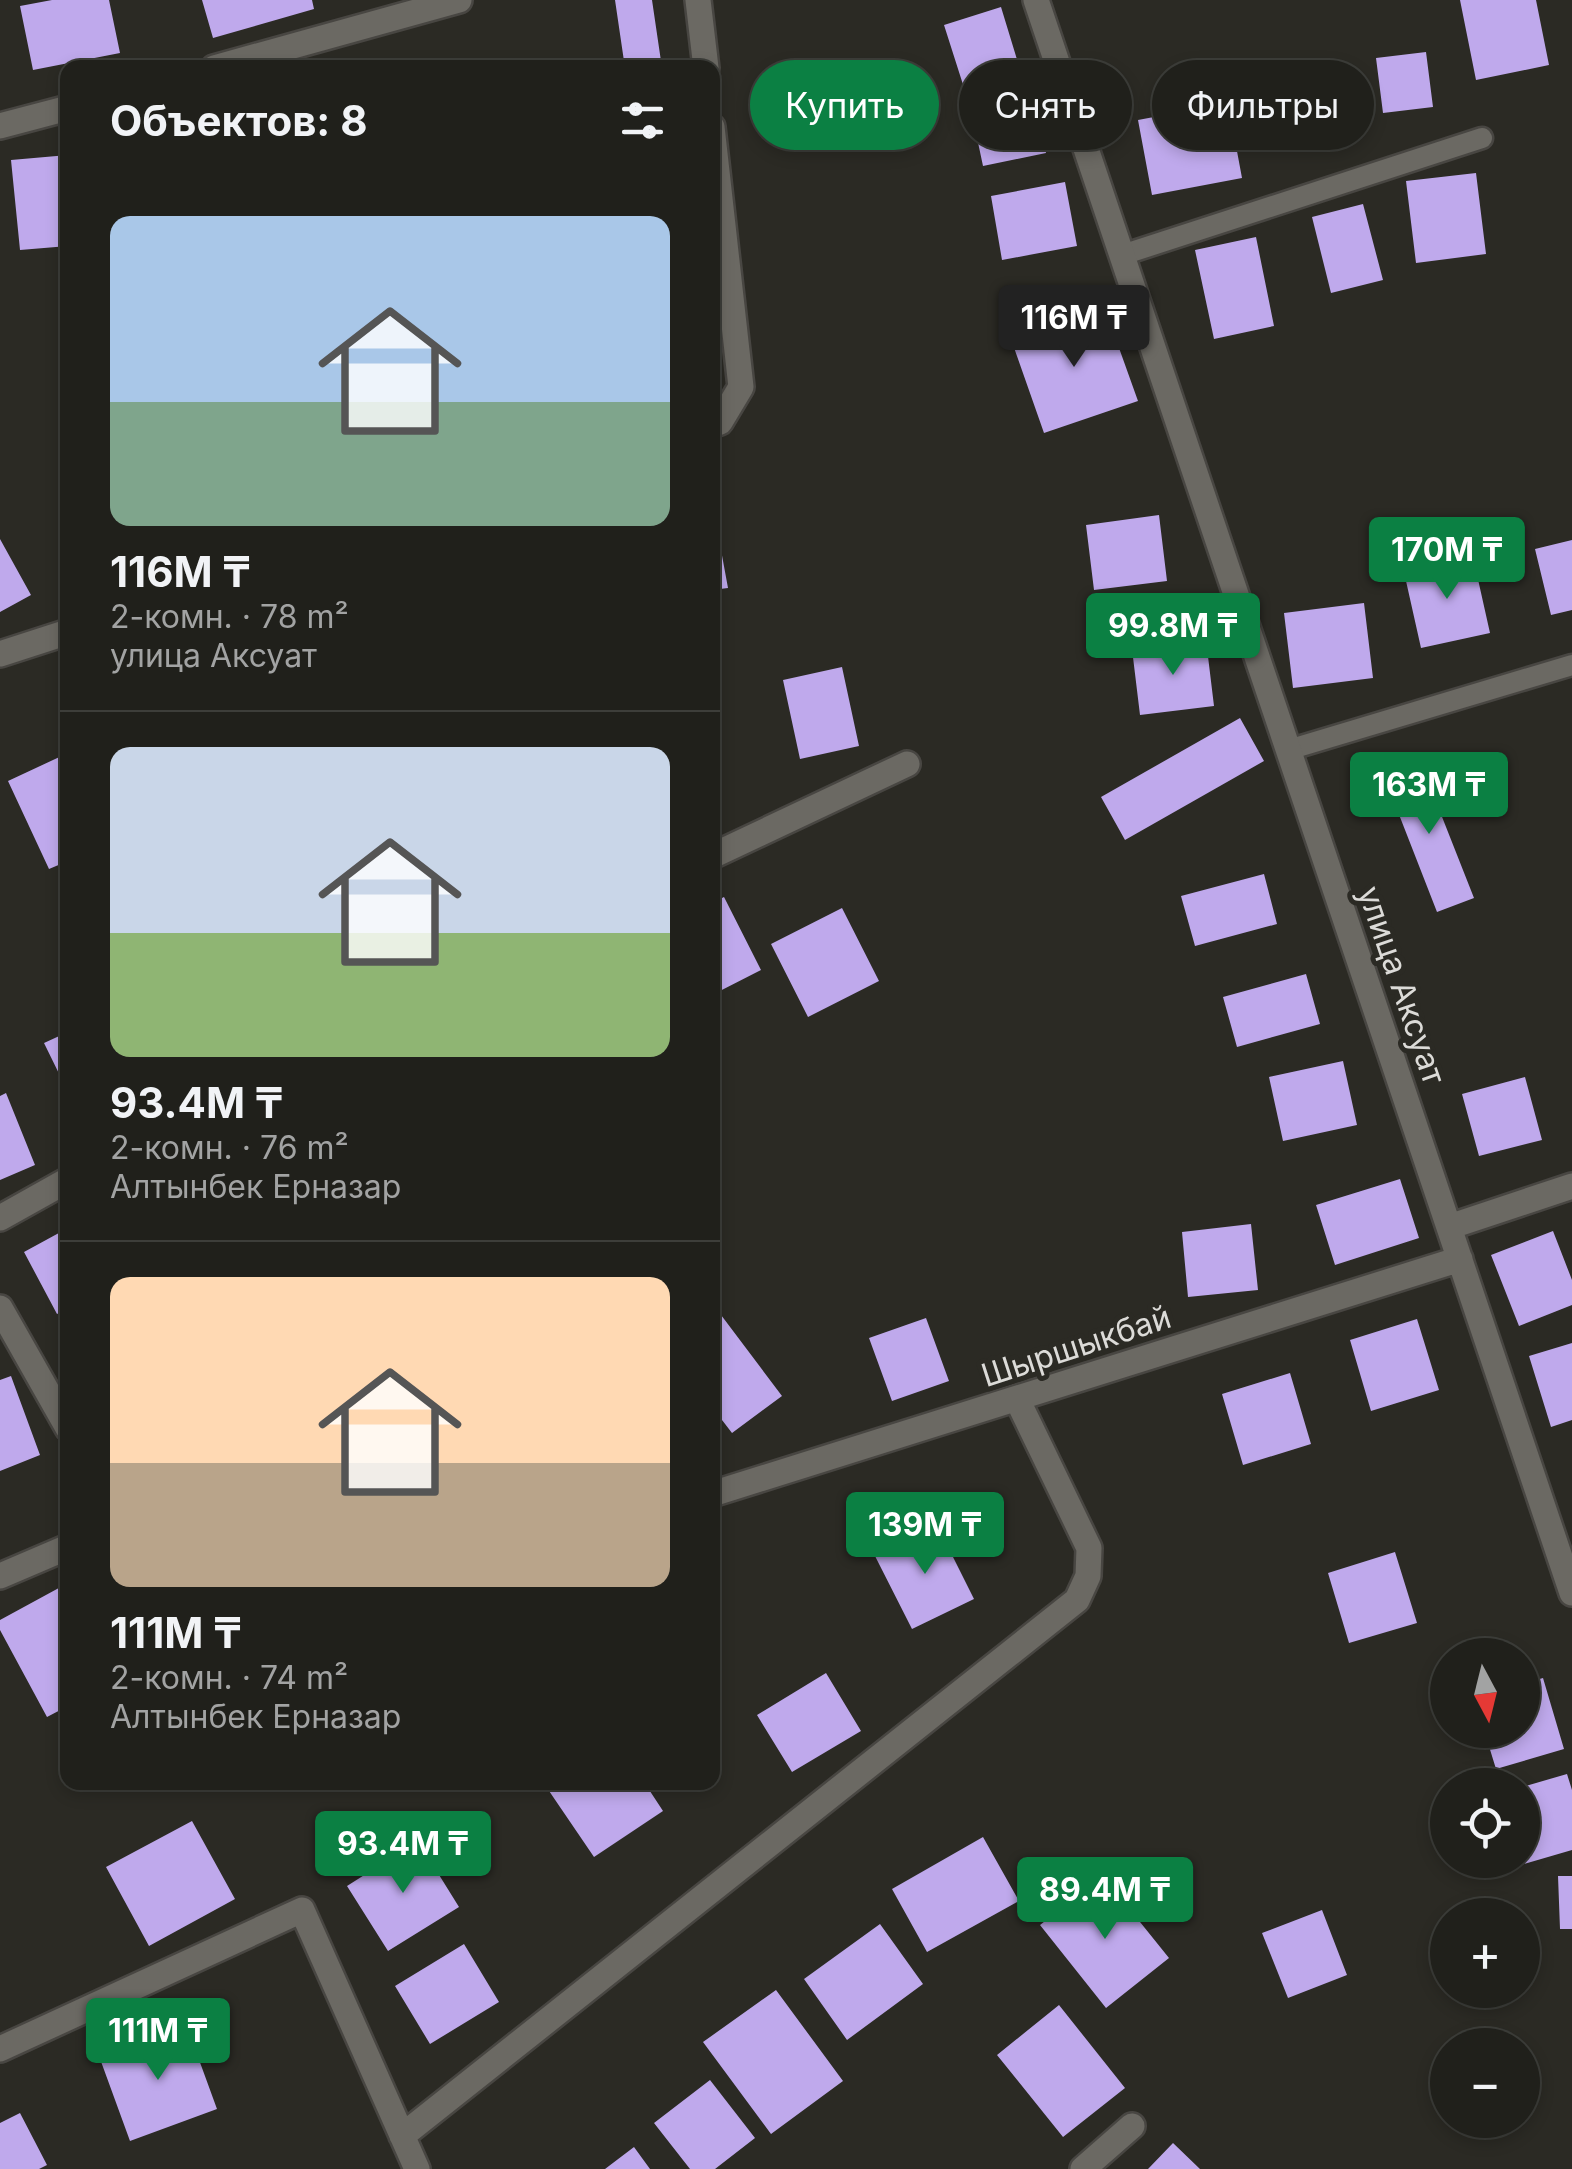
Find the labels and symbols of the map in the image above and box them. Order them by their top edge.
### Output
pin: 116M ₸ [993,285,1155,370]
pin: 170M ₸ [1366,517,1528,602]
pin: 99.8M ₸ [1081,593,1265,678]
pin: 163M ₸ [1348,752,1510,837]
street label: улица Аксуат [1350,881,1454,1089]
street label: Шыршыкбай [976,1297,1176,1395]
pin: 139M ₸ [844,1492,1006,1577]
north arrow [1430,1638,1540,1748]
pin: 93.4M ₸ [311,1811,495,1896]
pin: 89.4M ₸ [1013,1857,1197,1942]
pin: 111M ₸ [77,1998,239,2083]

